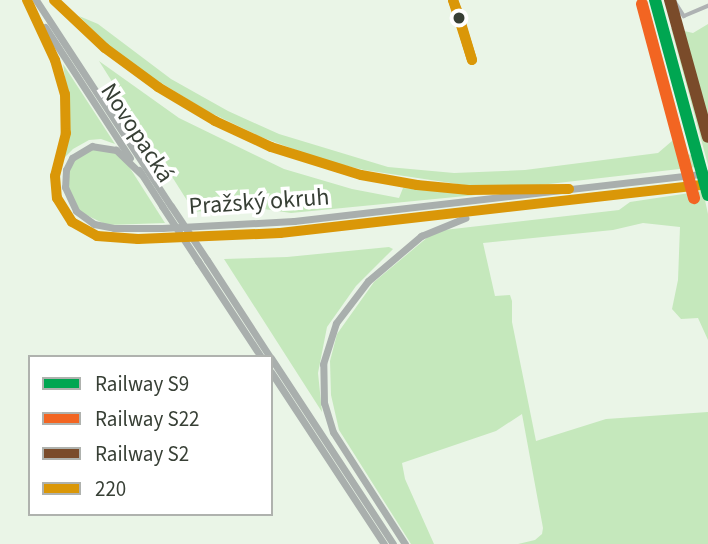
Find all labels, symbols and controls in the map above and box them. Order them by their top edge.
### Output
unlabelled marker [452,11,466,25]
street label: Novopacká [94,78,180,188]
street label: Pražský okruh [188,183,330,221]
legend [28,355,273,516]
text: Railway S9 [95,369,189,399]
text: Railway S22 [95,404,200,434]
text: Railway S2 [95,439,189,469]
text: 220 [95,474,126,504]

